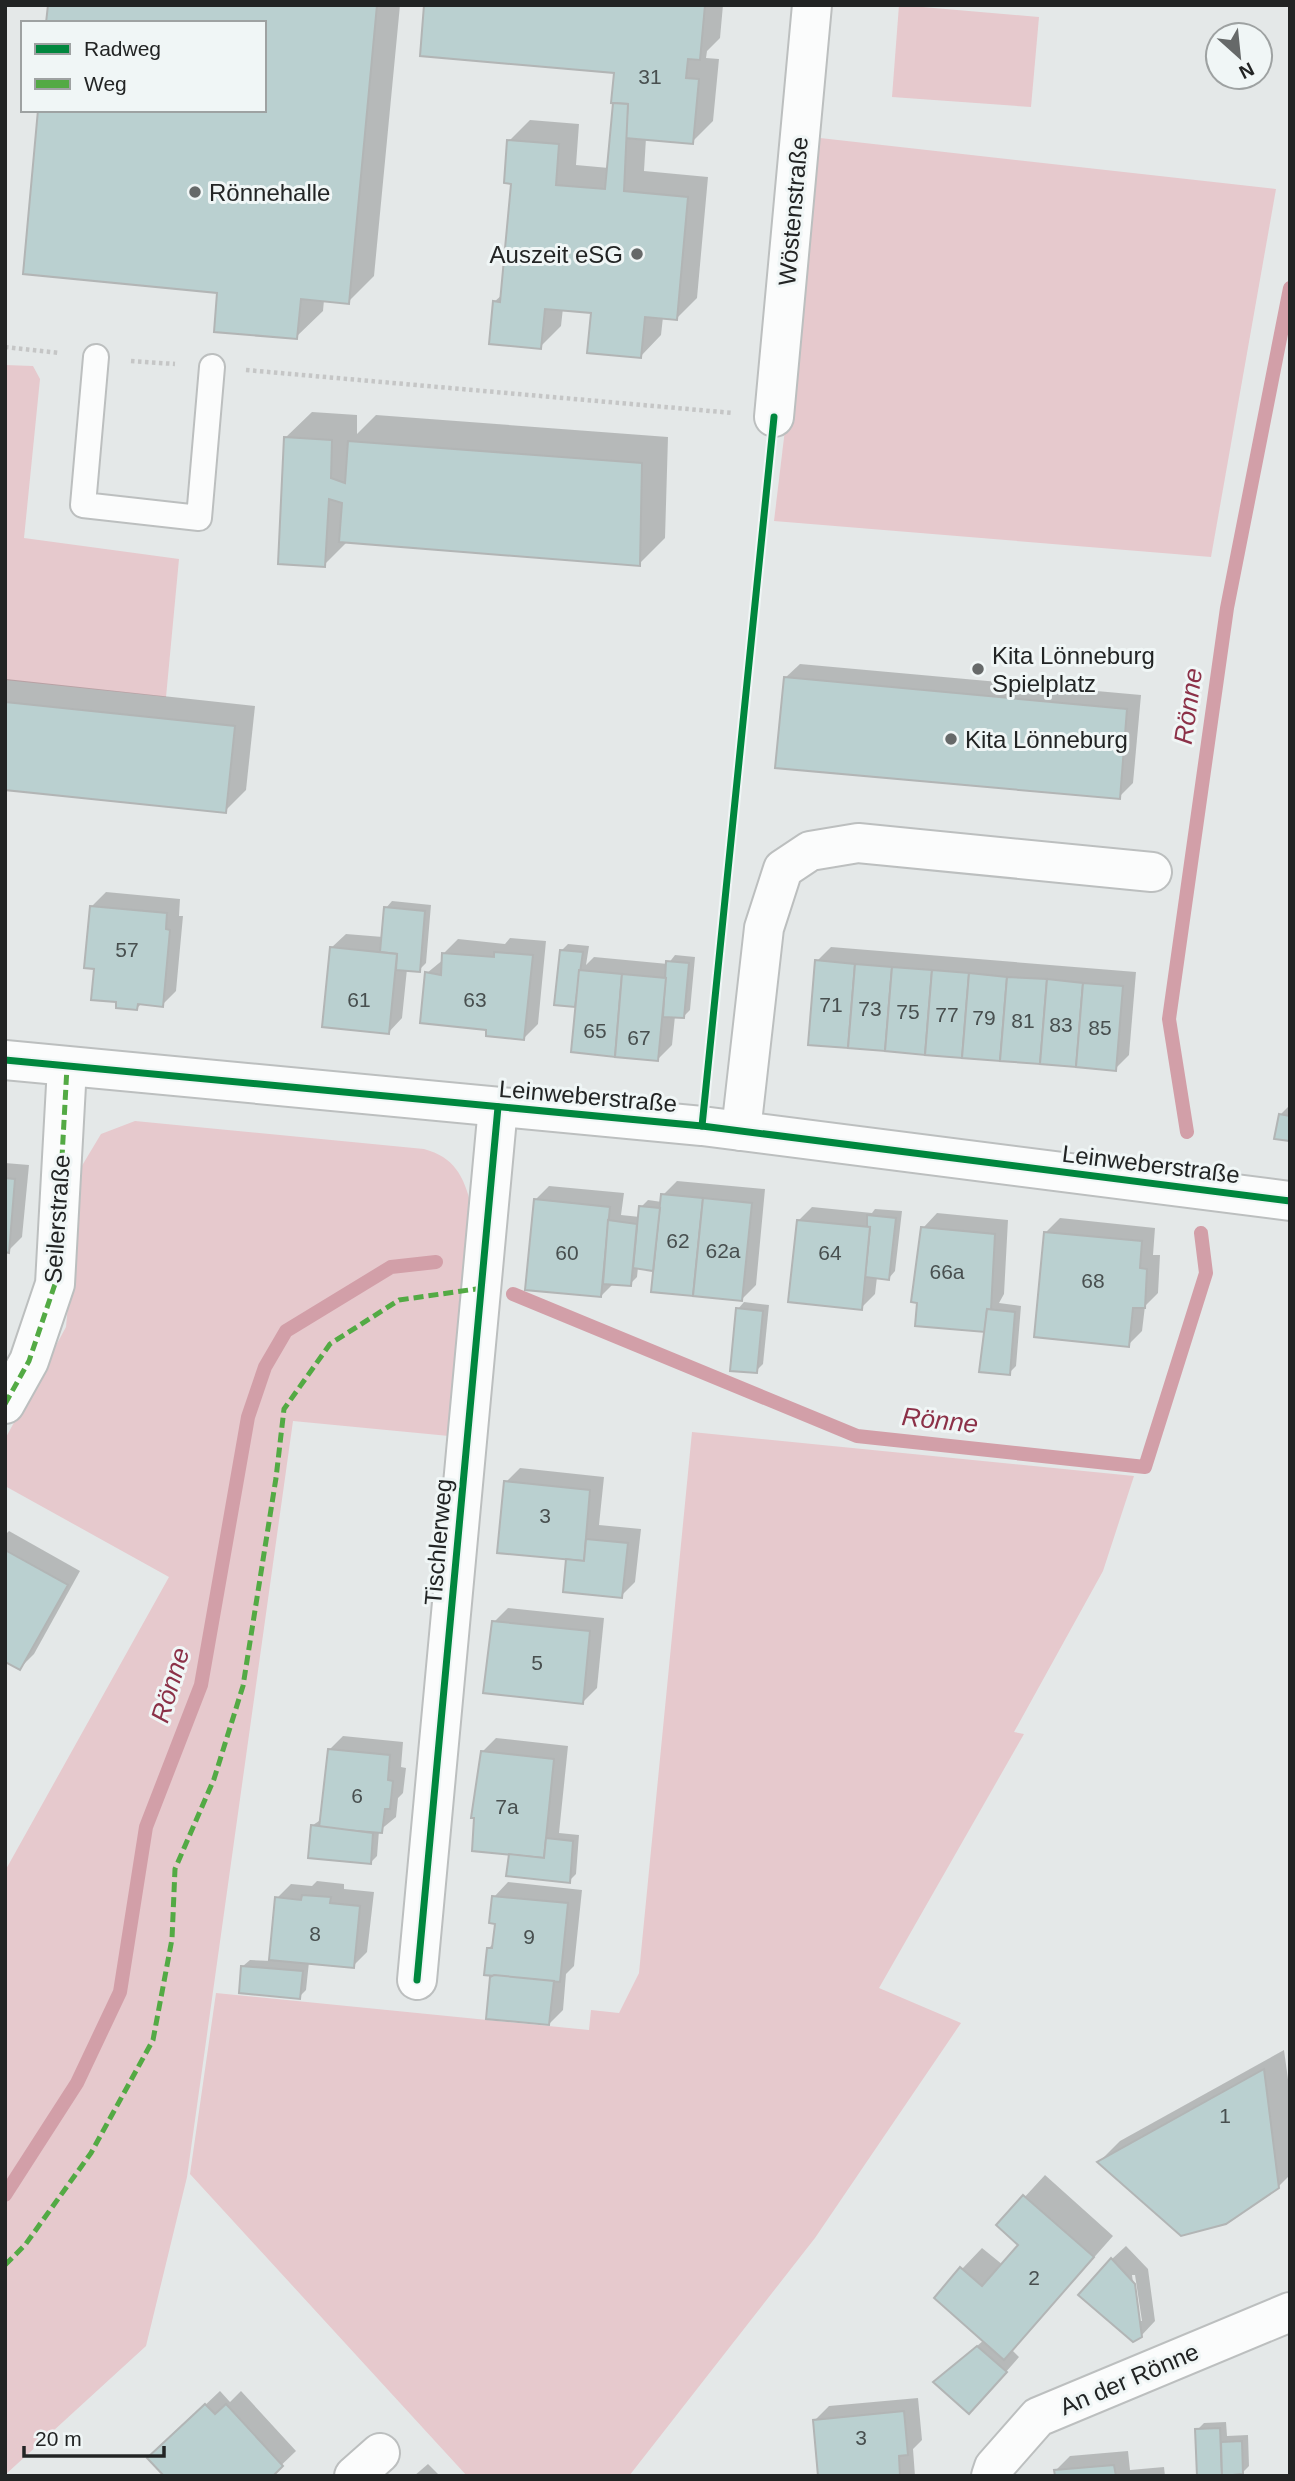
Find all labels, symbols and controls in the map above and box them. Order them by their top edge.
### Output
legend [21,21,266,112]
north arrow [1204,21,1274,91]
text: Radweg [84,37,161,60]
text: N [1236,58,1257,83]
house number: 31 [638,65,662,88]
text: Weg [84,72,127,95]
street label: Wöstenstraße [773,135,813,287]
place label: Rönnehalle [209,179,330,206]
marker: Rönnehalle [187,184,203,200]
place label: Auszeit eSG [490,241,623,268]
marker: Auszeit eSG [629,246,645,262]
place label: Kita Lönneburg Spielplatz [992,642,1155,697]
marker: Kita Lönneburg Spielplatz [970,661,986,677]
water label: Rönne [1168,666,1208,746]
place label: Kita Lönneburg [965,726,1128,753]
marker: Kita Lönneburg [943,731,959,747]
house number: 57 [115,938,139,961]
house number: 61 [347,988,371,1011]
house number: 63 [463,988,487,1011]
house number: 71 [819,993,843,1016]
house number: 73 [858,997,882,1020]
house number: 75 [896,1000,920,1023]
house number: 77 [935,1003,959,1026]
house number: 79 [972,1006,996,1029]
house number: 81 [1011,1009,1035,1032]
house number: 83 [1049,1013,1073,1036]
house number: 85 [1088,1016,1112,1039]
house number: 65 [583,1019,607,1042]
house number: 67 [627,1026,651,1049]
street label: Leinweberstraße [498,1075,678,1117]
street label: Leinweberstraße [1061,1140,1241,1188]
street label: Seilerstraße [39,1154,75,1284]
house number: 62 [666,1229,690,1252]
house number: 62a [705,1239,741,1262]
house number: 60 [555,1241,579,1264]
house number: 64 [818,1241,842,1264]
house number: 66a [929,1260,965,1283]
house number: 68 [1081,1269,1105,1292]
water label: Rönne [900,1401,980,1439]
street label: Tischlerweg [419,1477,457,1607]
house number: 3 [539,1504,551,1527]
water label: Rönne [144,1644,196,1726]
house number: 5 [531,1651,543,1674]
house number: 6 [351,1784,363,1807]
house number: 7a [495,1795,519,1818]
house number: 8 [309,1922,321,1945]
house number: 9 [523,1925,535,1948]
house number: 1 [1219,2104,1231,2127]
house number: 2 [1028,2266,1040,2289]
street label: An der Rönne [1056,2338,1202,2420]
scale bar [24,2414,164,2458]
house number: 3 [855,2426,867,2449]
text: 20 m [35,2427,82,2450]

